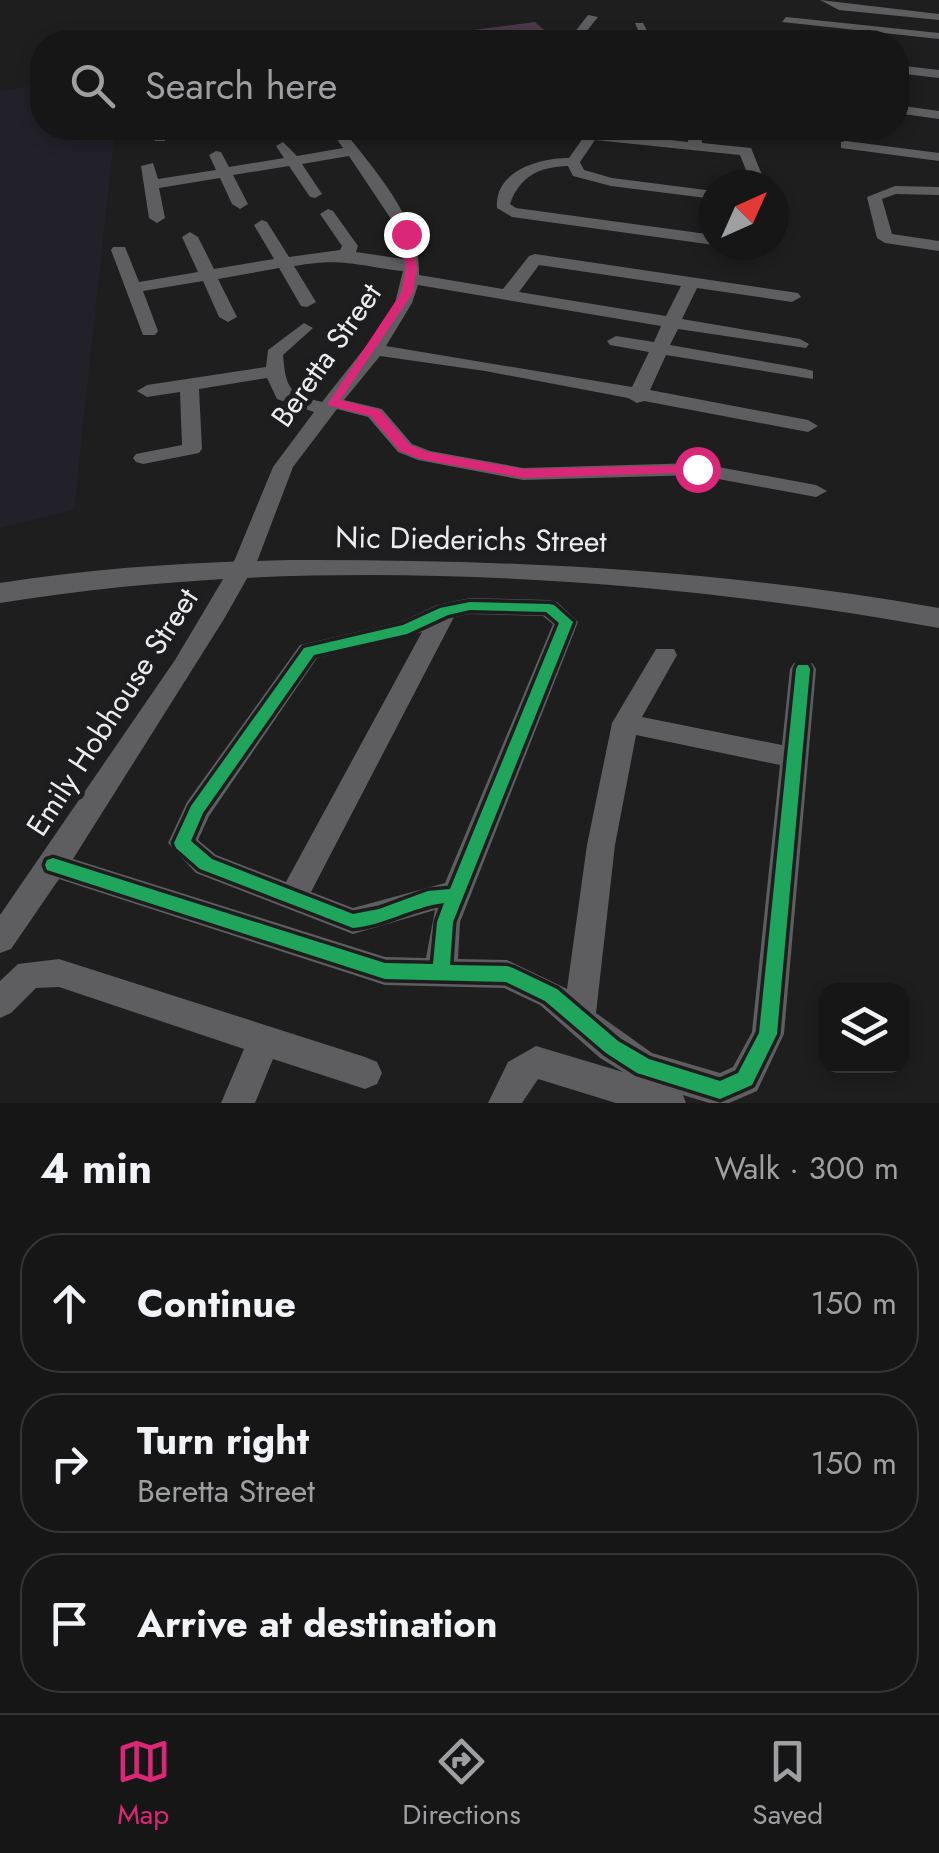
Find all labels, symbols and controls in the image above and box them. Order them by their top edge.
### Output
search box [30,30,909,140]
icon: search [65,58,120,113]
text: Search here [145,58,337,113]
north arrow [699,170,789,260]
route end [384,212,430,258]
street label: Beretta Street [261,274,392,436]
route start [675,447,721,493]
street label: Nic Diederichs Street [335,515,608,563]
street label: Emily Hobhouse Street [16,579,209,844]
map controls [819,983,909,1073]
button: layers [819,983,909,1073]
text: 4 min [40,1138,152,1199]
text: Walk · 300 m [714,1145,899,1191]
icon: ahead [42,1276,97,1331]
text: Continue [137,1276,296,1331]
text: 150 m [811,1280,897,1326]
text: Turn right [137,1413,309,1468]
icon: right [42,1436,97,1491]
text: 150 m [811,1440,897,1486]
text: Beretta Street [137,1468,315,1514]
icon: arrive [42,1596,97,1651]
text: Arrive at destination [137,1596,498,1651]
tab: Map [116,1734,171,1835]
tab: Directions [402,1734,521,1835]
tab: Saved [752,1734,823,1835]

